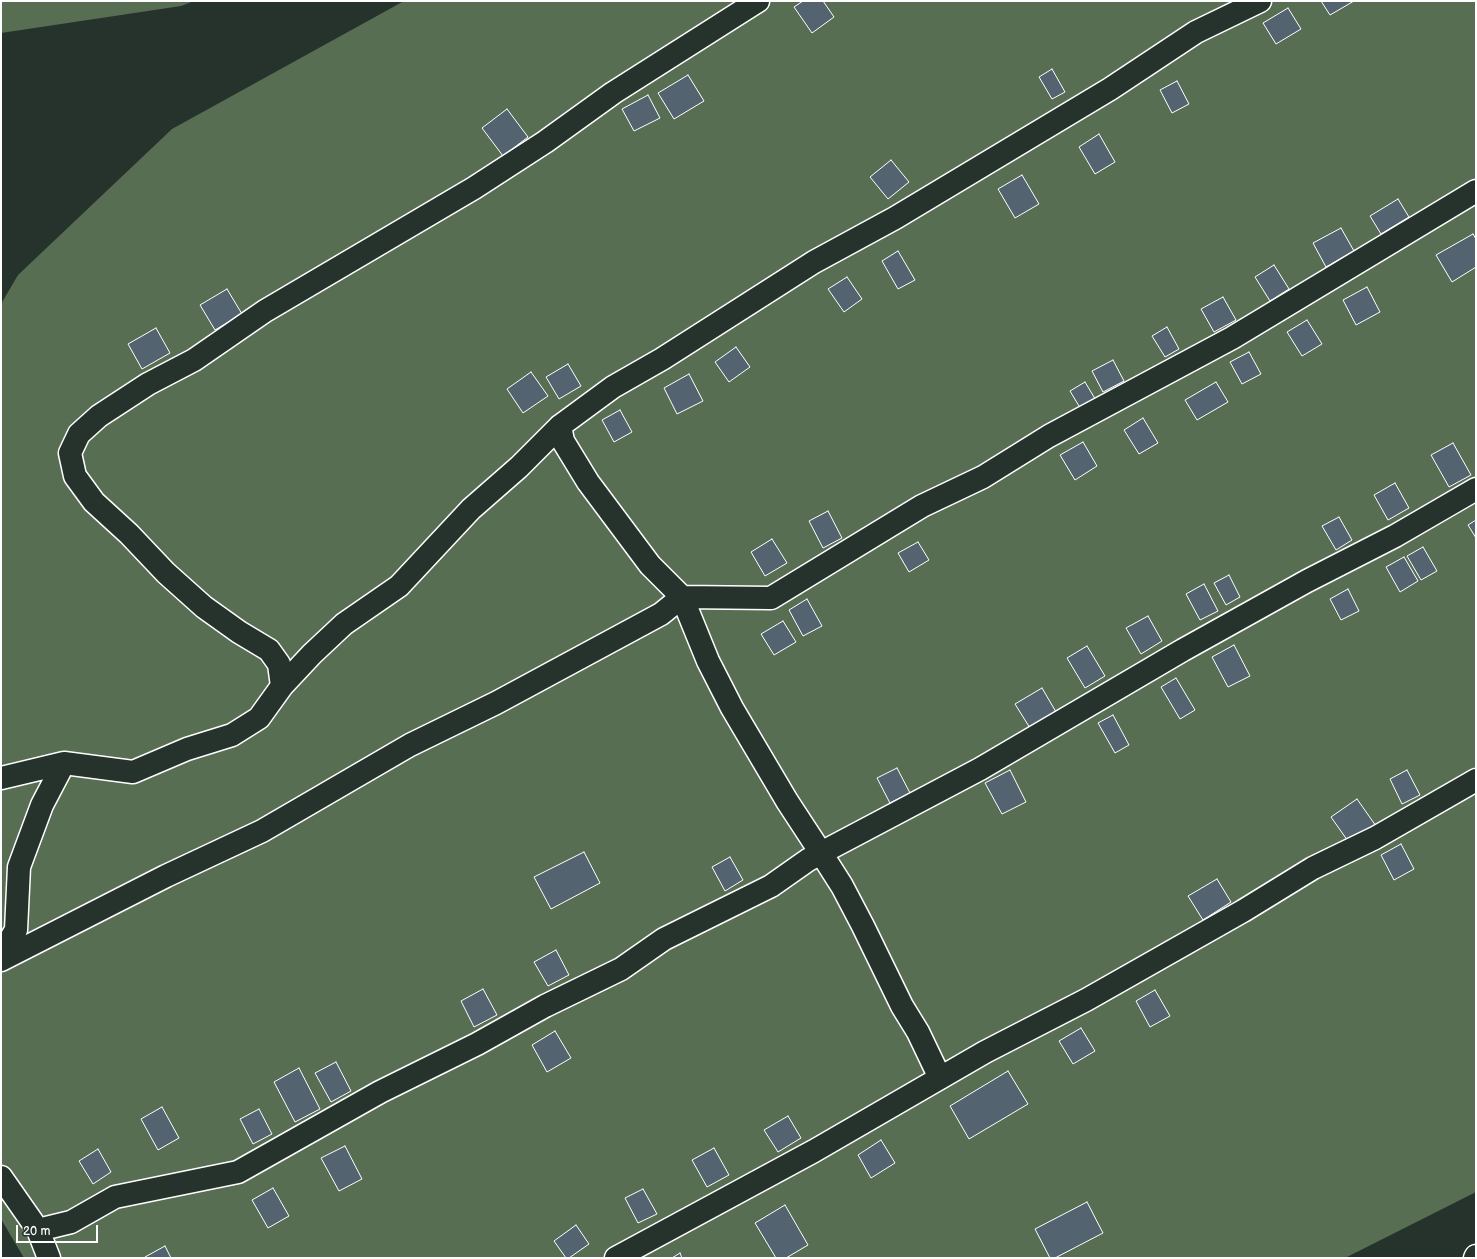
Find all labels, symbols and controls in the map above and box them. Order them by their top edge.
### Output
scale bar [18,1217,100,1243]
text: 20 m [23,1224,50,1239]

